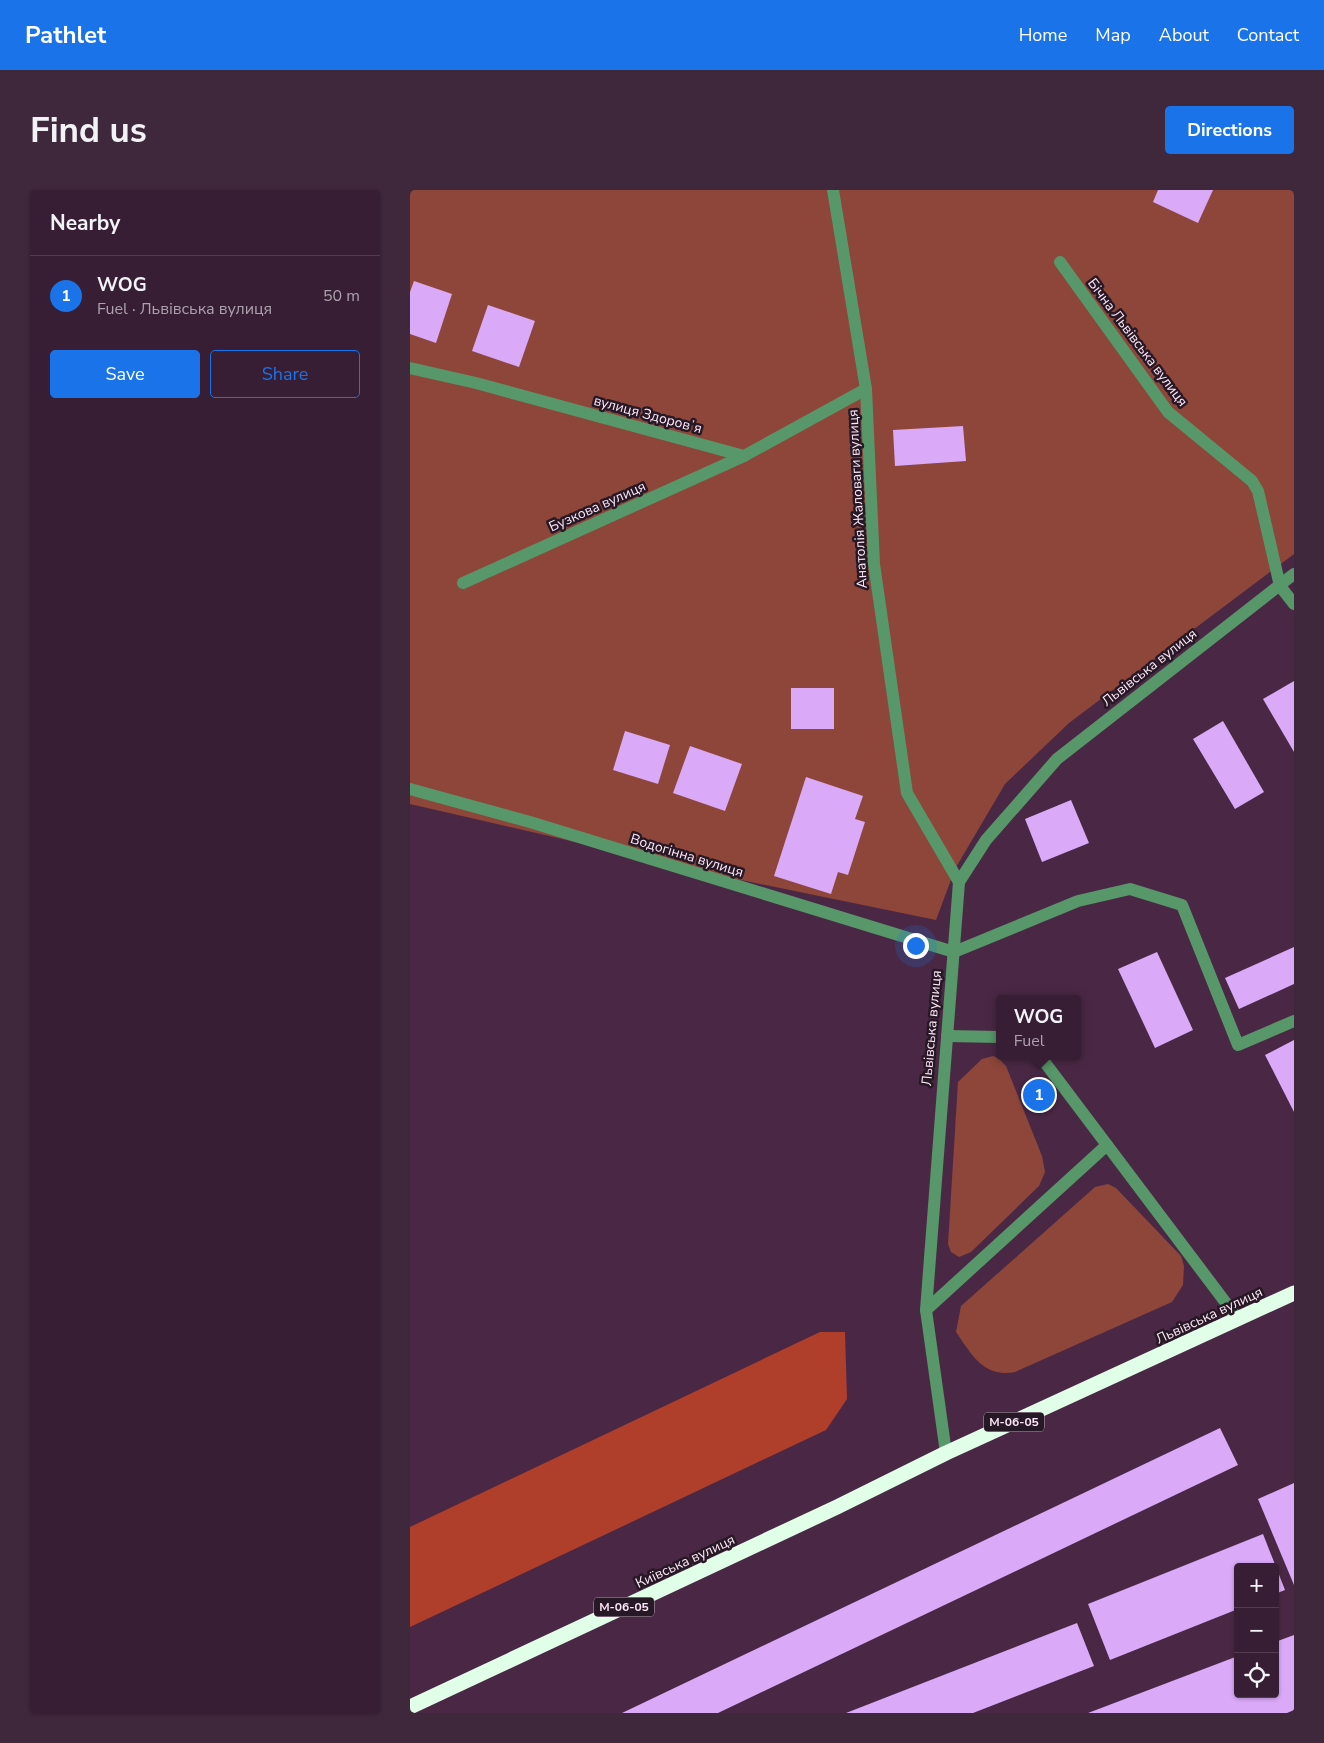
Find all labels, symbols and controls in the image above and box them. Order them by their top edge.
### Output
text: Pathlet [25,19,106,51]
text: Home [1019,23,1067,47]
text: Map [1095,23,1131,47]
text: About [1159,23,1209,47]
text: Contact [1237,23,1299,47]
button: Directions [1165,106,1294,154]
text: Find us [30,107,147,154]
text: Nearby [50,209,120,237]
text: WOG [97,272,147,298]
street label: Бічна Львівська вулиця [1083,274,1192,410]
text: 1 [61,285,71,307]
text: 50 m [323,285,360,307]
text: Fuel · Львівська вулиця [97,298,272,320]
button: Save [50,350,200,398]
button: Share [210,350,360,398]
street label: вулиця Здоровʼя [592,391,704,438]
street label: Анатолія Жаловаги вулиця [843,409,872,589]
street label: Бузкова вулиця [546,477,649,536]
street label: Львівська вулиця [1098,624,1201,711]
street label: Водогінна вулиця [628,829,746,882]
your location [903,933,929,959]
street label: Львівська вулиця [917,969,946,1087]
popup [996,995,1081,1060]
text: WOG [1014,1004,1063,1030]
text: Fuel [1014,1030,1044,1052]
pin: 1 [1023,1076,1055,1114]
street label: Львівська вулиця [1153,1282,1266,1349]
road number: М-06-05 [984,1412,1044,1432]
street label: Київська вулиця [632,1530,738,1593]
map controls [1234,1563,1279,1698]
button: + [1234,1563,1279,1608]
road number: М-06-05 [594,1598,654,1616]
button: − [1234,1608,1279,1653]
button: locate [1234,1653,1279,1698]

